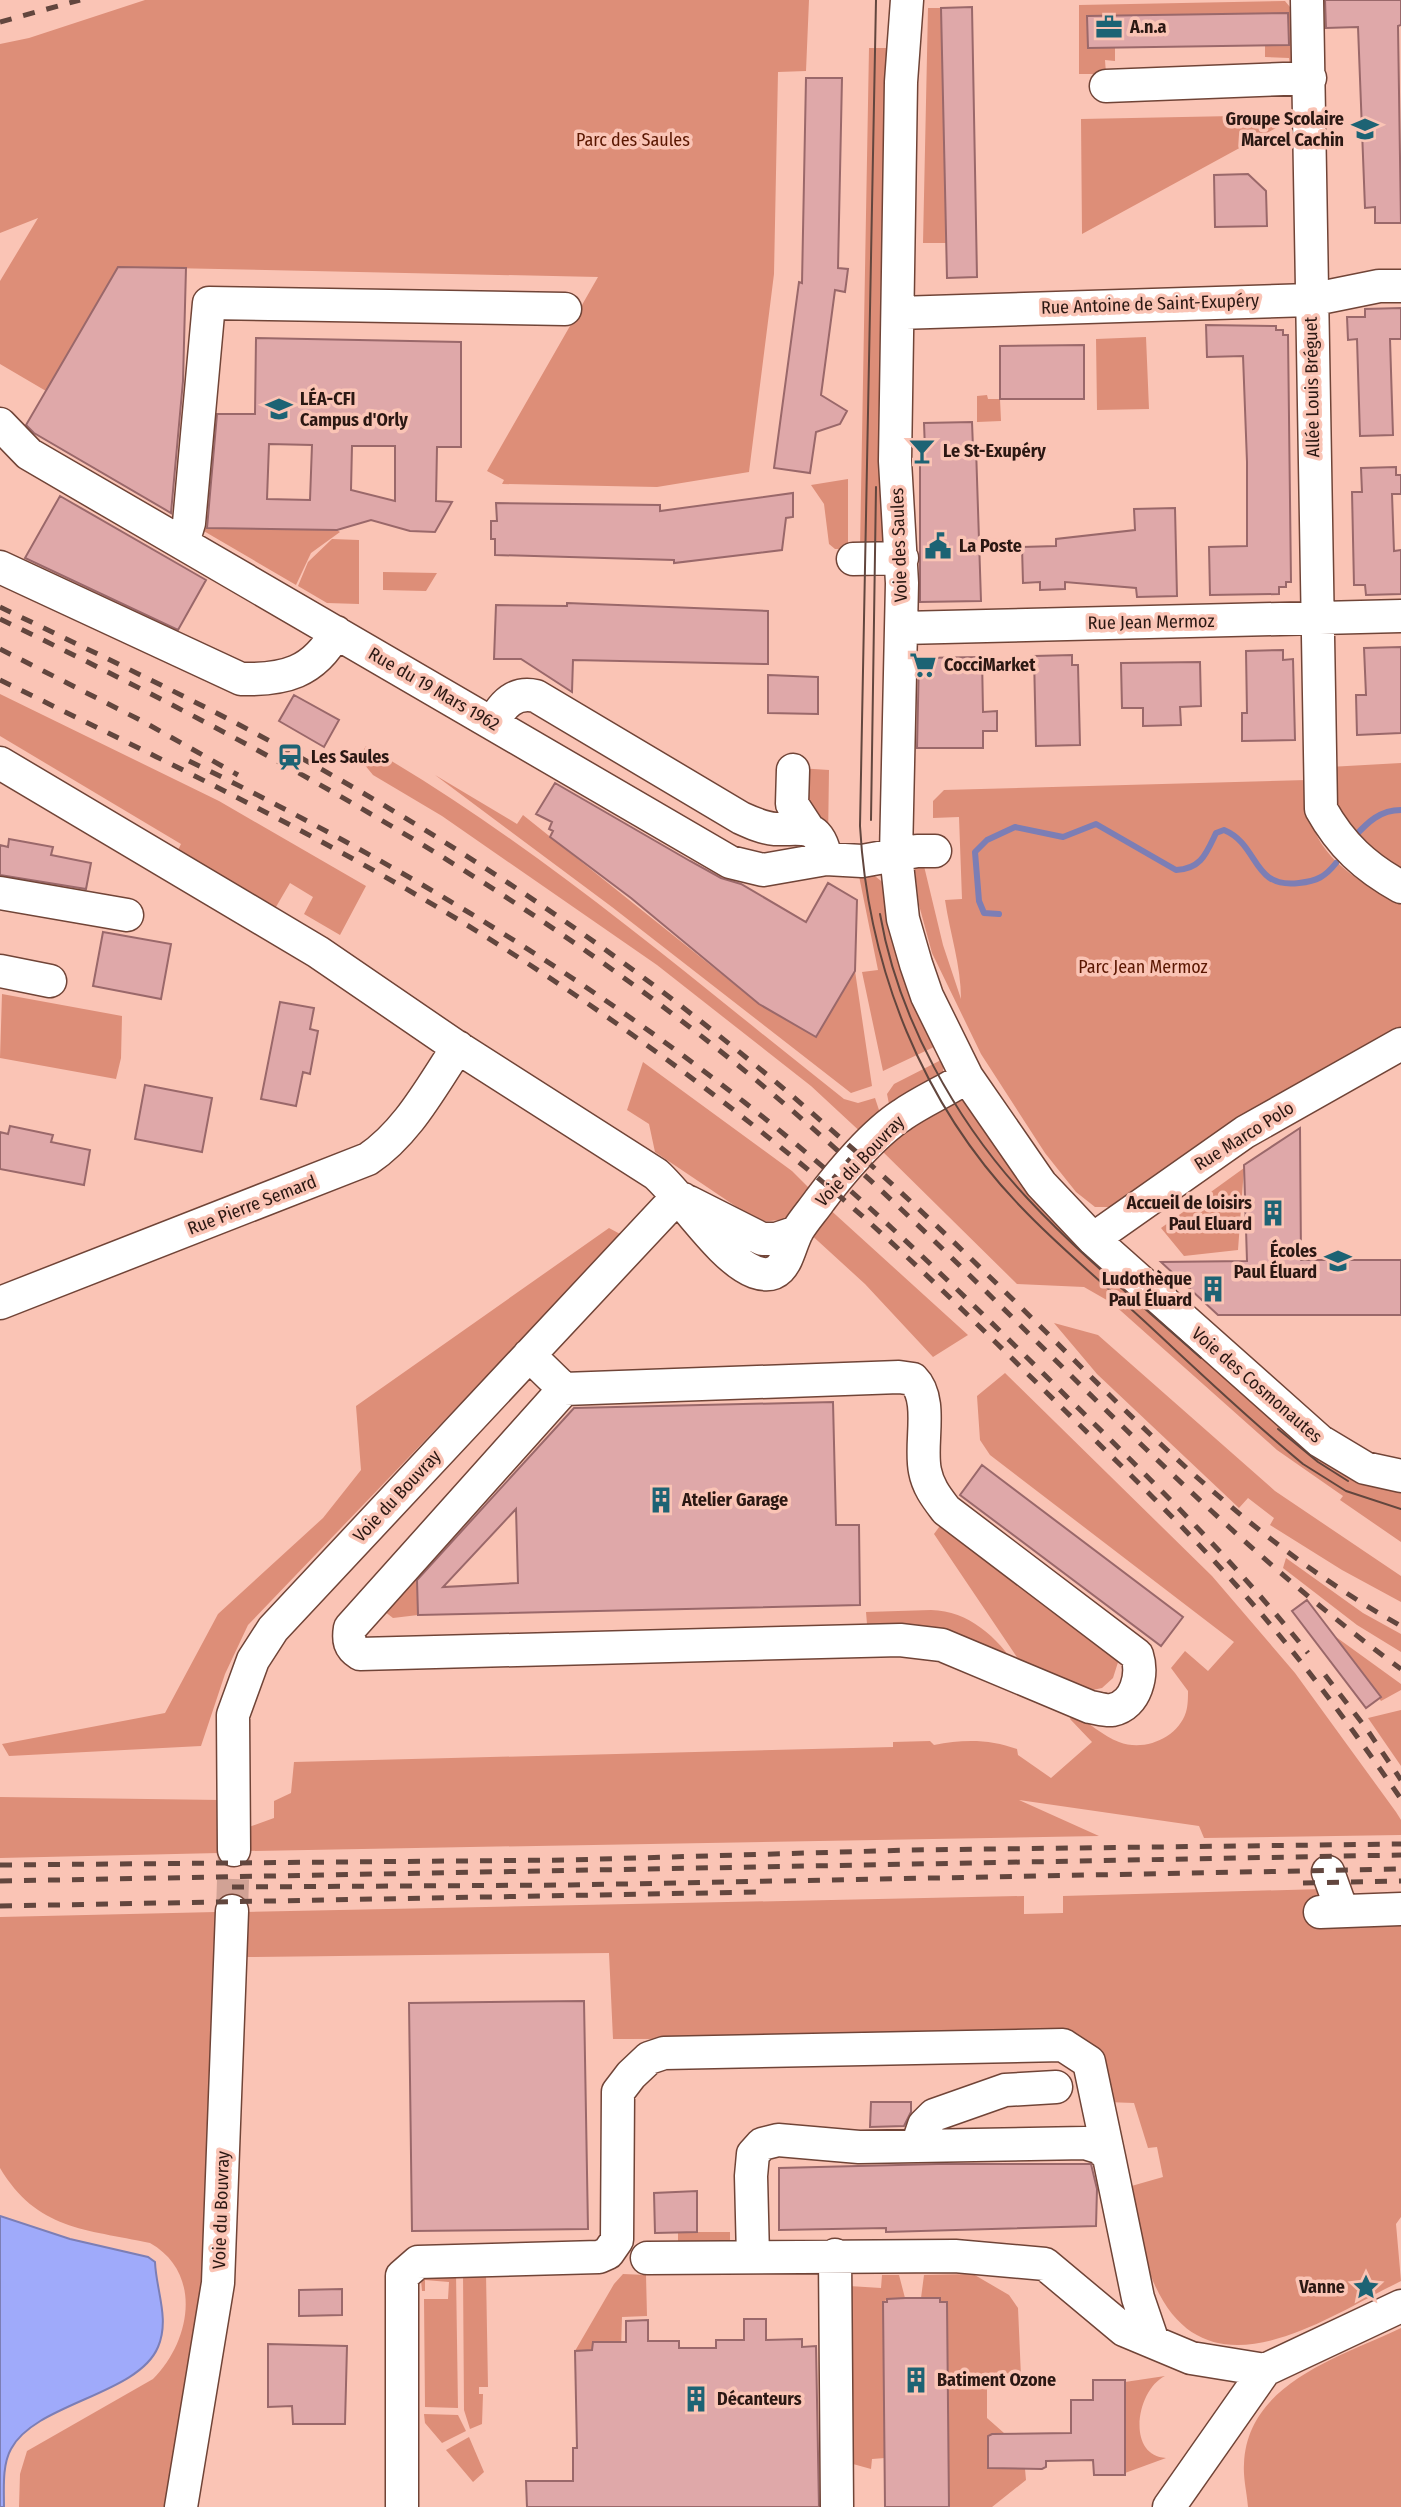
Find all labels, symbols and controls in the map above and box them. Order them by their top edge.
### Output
office icon: A.n.a [1094,12,1124,42]
place label: A.n.a [1129,16,1167,38]
place label: Groupe Scolaire Marcel Cachin [1226,108,1344,151]
school or university icon: Groupe Scolaire Marcel Cachin [1350,114,1380,144]
park label: Parc des Saules [576,129,690,151]
street label: Rue Antoine de Saint-Exupéry [1041,289,1259,319]
street label: Allée Louis Bréguet [1300,316,1324,458]
place label: LÉA-CFI Campus d'Orly [300,387,408,431]
school or university icon: LÉA-CFI Campus d'Orly [264,394,294,424]
bar icon: Le St-Exupéry [907,436,937,466]
place label: Le St-Exupéry [943,440,1046,462]
street label: Voie des Saules [886,487,912,603]
public building icon: La Poste [923,531,953,561]
place label: La Poste [959,535,1022,557]
street label: Rue Jean Mermoz [1087,610,1215,634]
street label: Rue du 19 Mars 1962 [365,643,503,735]
supermarket icon: CocciMarket [908,650,938,680]
place label: CocciMarket [944,654,1036,676]
station icon: Les Saules [275,742,305,772]
place label: Les Saules [311,746,389,768]
park label: Parc Jean Mermoz [1078,956,1208,978]
street label: Rue Marco Polo [1190,1097,1298,1175]
street label: Voie du Bouvray [811,1111,909,1211]
street label: Rue Pierre Semard [184,1170,320,1240]
place label: Accueil de loisirs Paul Eluard [1126,1192,1252,1235]
building icon: Accueil de loisirs Paul Eluard [1258,1198,1288,1228]
place label: Écoles Paul Éluard [1234,1239,1317,1283]
school or university icon: Écoles Paul Éluard [1323,1246,1353,1276]
place label: Ludothèque Paul Éluard [1102,1268,1192,1311]
building icon: Ludothèque Paul Éluard [1198,1274,1228,1304]
street label: Voie des Cosmonautes [1187,1322,1327,1448]
street label: Voie du Bouvray [349,1445,445,1547]
building icon: Atelier Garage [646,1485,676,1515]
place label: Atelier Garage [681,1489,788,1511]
street label: Voie du Bouvray [208,2151,234,2269]
place icon: Vanne [1351,2272,1381,2302]
place label: Vanne [1298,2276,1345,2298]
building icon: Batiment Ozone [901,2365,931,2395]
place label: Batiment Ozone [937,2369,1056,2391]
building icon: Décanteurs [681,2384,711,2414]
place label: Décanteurs [717,2388,802,2410]

